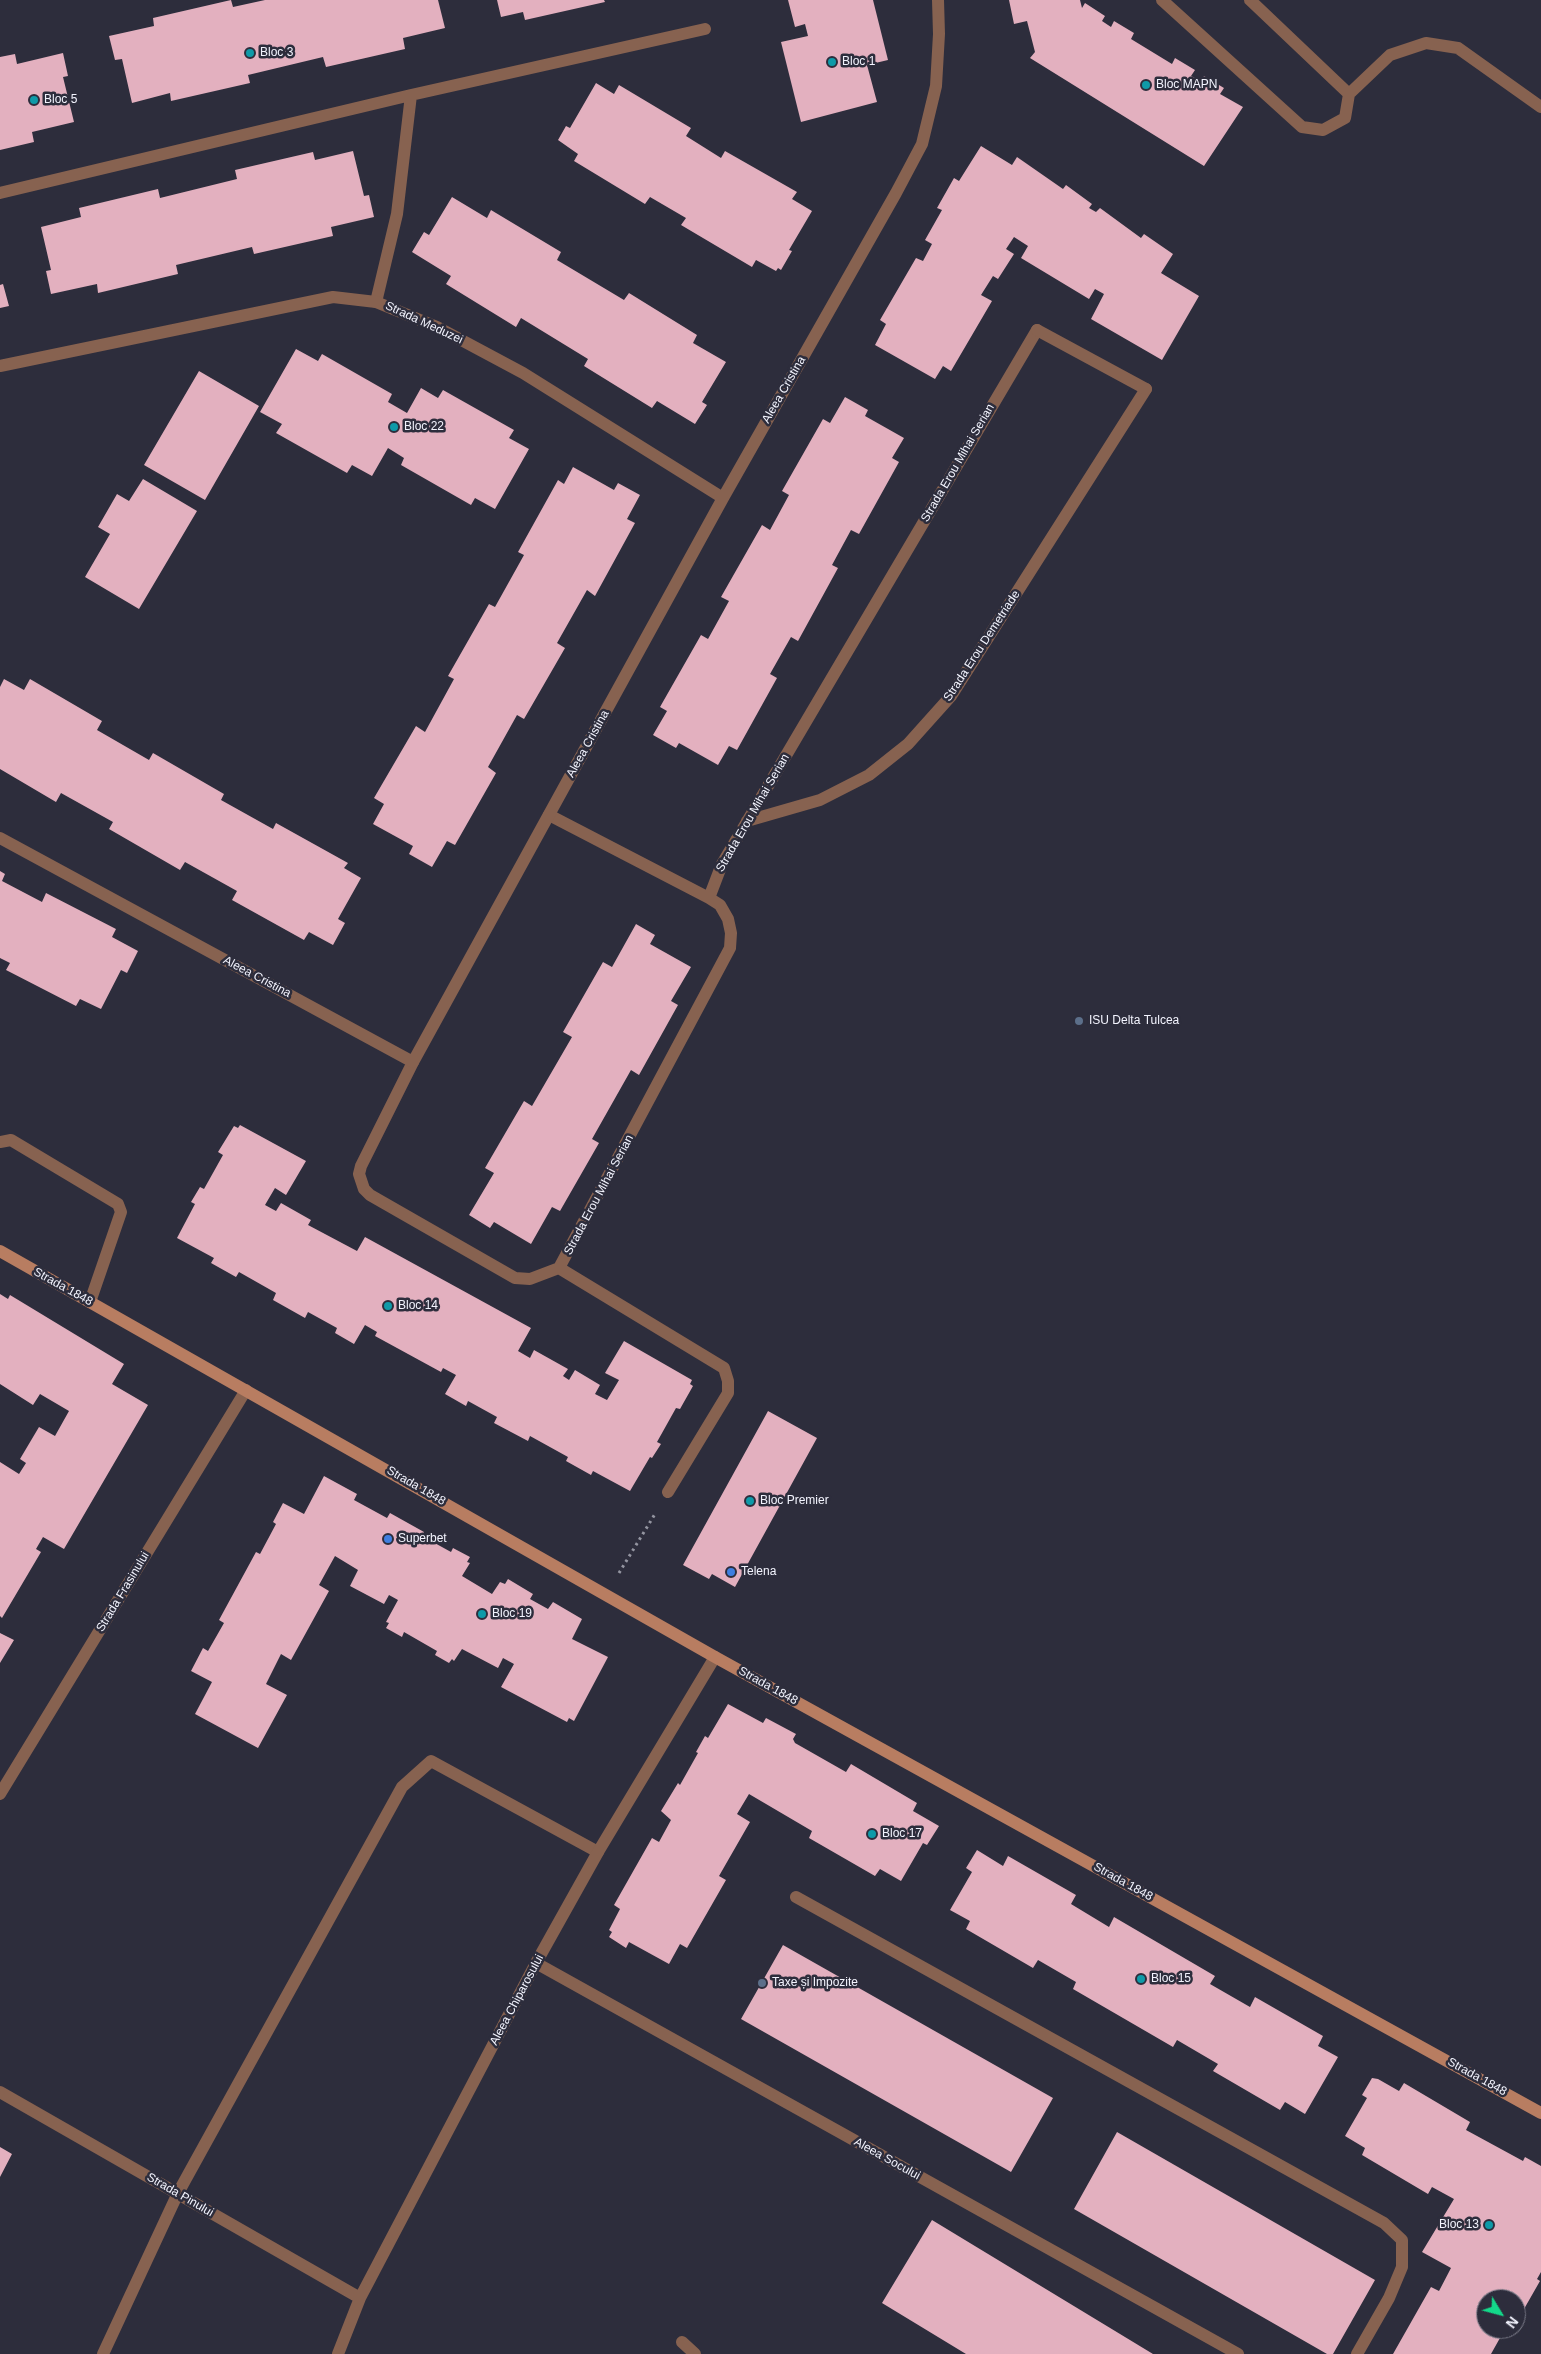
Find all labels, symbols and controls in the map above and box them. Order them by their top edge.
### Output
place label: Bloc 3 [260,46,293,60]
marker: Bloc 3 [244,47,256,59]
place label: Bloc 1 [842,55,875,69]
marker: Bloc 1 [826,56,838,68]
place label: Bloc MAPN [1156,78,1217,92]
marker: Bloc MAPN [1140,79,1152,91]
place label: Bloc 5 [44,93,77,107]
marker: Bloc 5 [28,94,40,106]
street label: Strada Meduzei [383,299,465,347]
street label: Aleea Cristina [759,354,809,426]
street label: Strada Erou Mihai Serian [918,401,998,525]
place label: Bloc 22 [404,420,444,434]
marker: Bloc 22 [388,421,400,433]
street label: Strada Erou Demetriade [941,588,1023,704]
street label: Aleea Cristina [564,708,612,780]
street label: Strada Erou Mihai Serian [713,751,793,875]
street label: Aleea Cristina [221,953,293,1001]
place label: ISU Delta Tulcea [1089,1014,1179,1028]
marker: ISU Delta Tulcea [1073,1015,1085,1027]
street label: Strada Erou Mihai Serian [561,1132,637,1258]
street label: Strada 1848 [31,1265,95,1309]
place label: Bloc 14 [398,1299,438,1313]
marker: Bloc 14 [382,1300,394,1312]
street label: Strada 1848 [384,1463,448,1509]
place label: Bloc Premier [760,1494,829,1508]
marker: Bloc Premier [744,1495,756,1507]
place label: Superbet [398,1532,447,1546]
marker: Superbet [382,1533,394,1545]
street label: Strada Frasinului [93,1549,153,1635]
place label: Telena [741,1565,776,1579]
marker: Telena [725,1566,737,1578]
place label: Bloc 19 [492,1607,532,1621]
marker: Bloc 19 [476,1608,488,1620]
street label: Strada 1848 [736,1664,800,1708]
place label: Bloc 17 [882,1827,922,1841]
marker: Bloc 17 [866,1828,878,1840]
street label: Strada 1848 [1091,1860,1155,1904]
street label: Aleea Chiparosului [487,1952,547,2048]
place label: Bloc 15 [1151,1972,1191,1986]
marker: Bloc 15 [1135,1973,1147,1985]
place label: Taxe și Impozite [772,1976,858,1990]
marker: Taxe și Impozite [756,1977,768,1989]
street label: Strada 1848 [1445,2055,1509,2099]
street label: Aleea Socului [851,2135,923,2183]
street label: Strada Pinului [144,2170,216,2220]
place label: Bloc 13 [1439,2218,1479,2232]
marker: Bloc 13 [1483,2219,1495,2231]
north arrow [1476,2289,1526,2339]
text: N [1503,2314,1522,2331]

